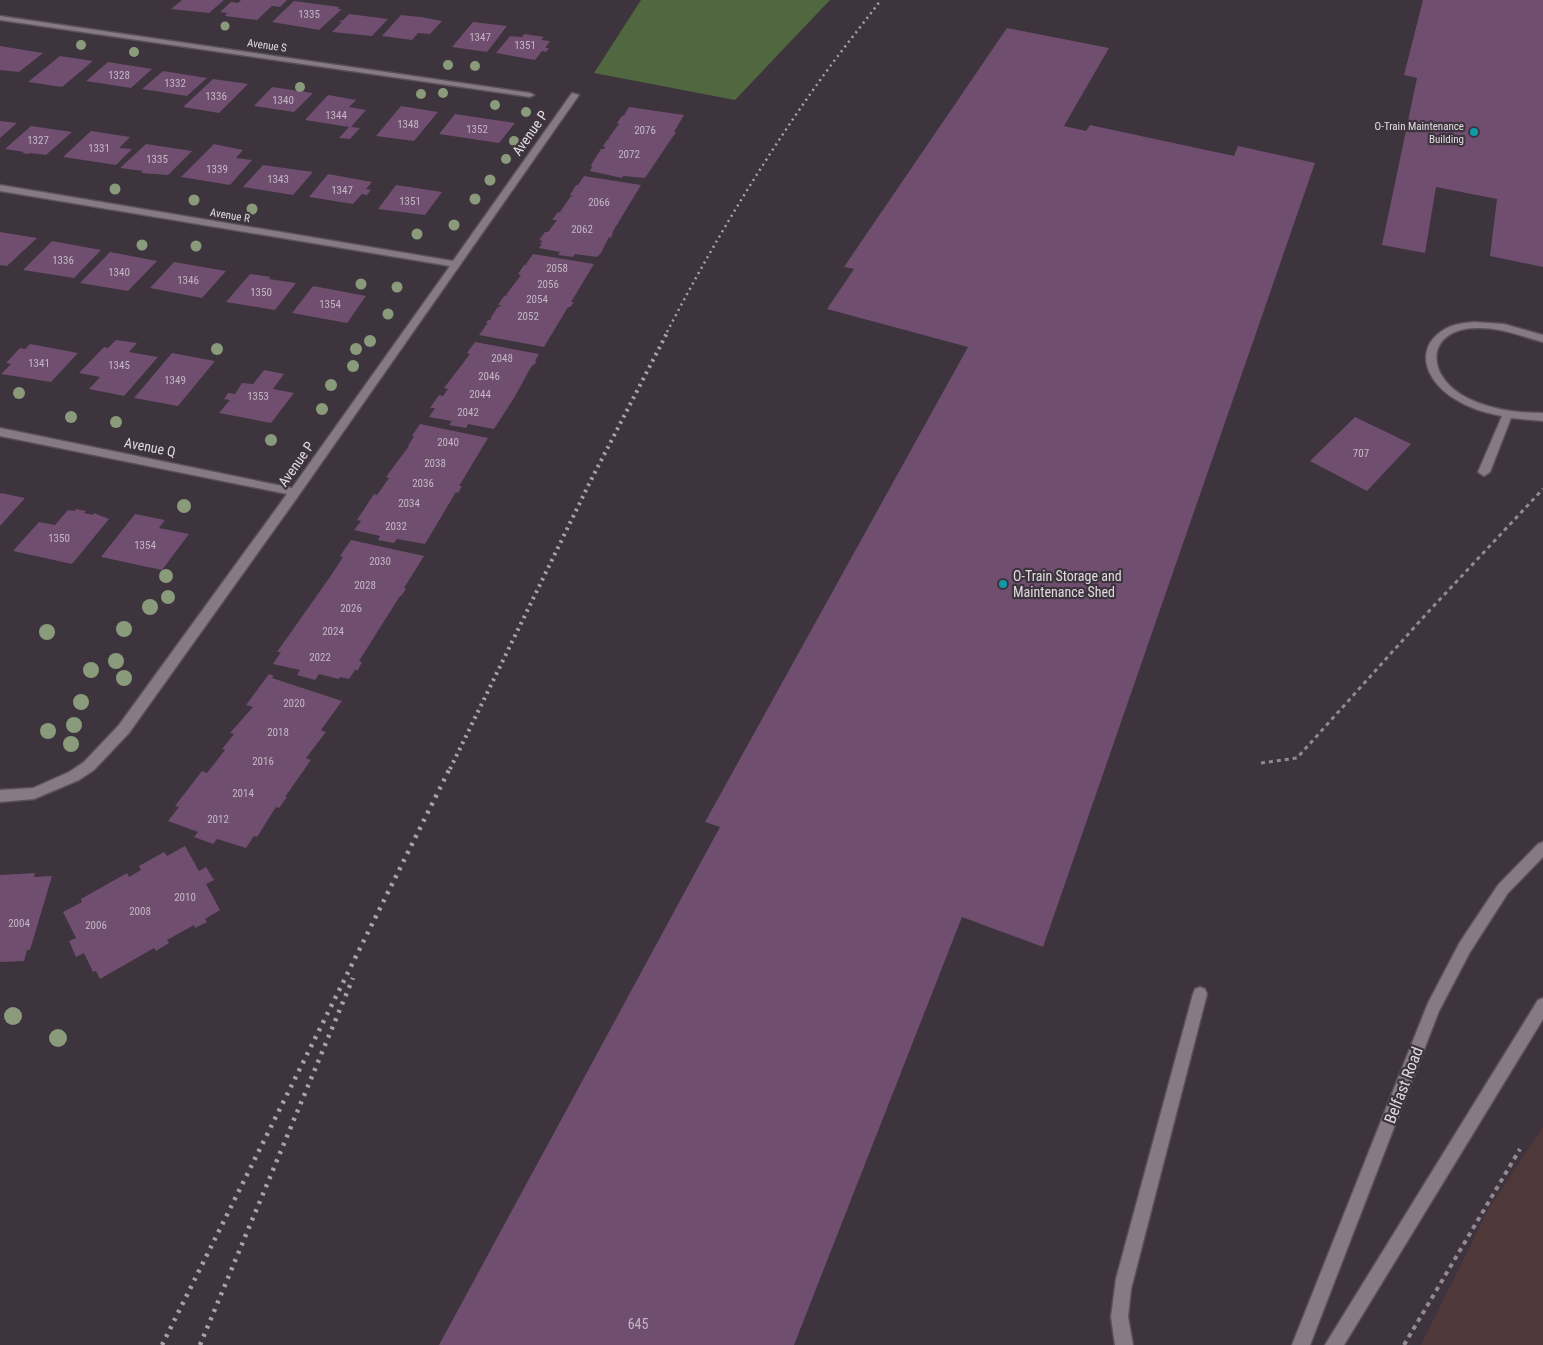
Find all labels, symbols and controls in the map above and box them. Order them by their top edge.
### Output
house number: 1335 [298,8,320,21]
house number: 1347 [469,31,491,44]
street label: Avenue S [246,36,288,55]
house number: 1351 [514,39,536,52]
house number: 1328 [108,69,130,82]
house number: 1332 [164,77,186,90]
house number: 1336 [205,90,227,103]
house number: 1340 [272,94,294,107]
street label: Avenue P [509,107,551,159]
house number: 1344 [325,109,347,122]
house number: 1348 [397,118,419,131]
place label: O-Train Maintenance Building [1375,120,1464,146]
house number: 1352 [466,123,488,136]
house number: 2076 [634,124,656,137]
marker: O-Train Maintenance Building [1468,126,1480,138]
house number: 1327 [27,134,49,147]
house number: 1331 [88,142,110,155]
house number: 2072 [618,148,640,161]
house number: 1335 [146,153,168,166]
house number: 1339 [206,163,228,176]
house number: 1343 [267,173,289,186]
house number: 1347 [331,184,353,197]
house number: 1351 [399,195,421,208]
house number: 2066 [588,196,610,209]
street label: Avenue R [209,206,251,225]
house number: 2062 [571,223,593,236]
house number: 1336 [52,254,74,267]
house number: 2058 [546,262,568,275]
house number: 1340 [108,266,130,279]
house number: 1346 [177,274,199,287]
house number: 2056 [537,278,559,291]
house number: 1350 [250,286,272,299]
house number: 2054 [526,293,548,306]
house number: 1354 [319,298,341,311]
house number: 2052 [517,310,539,323]
house number: 2048 [491,352,513,365]
house number: 1341 [28,357,50,370]
house number: 1345 [108,359,130,372]
house number: 2046 [478,370,500,383]
house number: 1349 [164,374,186,387]
house number: 2044 [469,388,491,401]
house number: 1353 [247,390,269,403]
house number: 2042 [457,406,479,419]
street label: Avenue Q [123,434,177,460]
house number: 2040 [437,436,459,449]
street label: Avenue P [275,438,317,490]
house number: 707 [1353,447,1369,460]
house number: 2038 [424,457,446,470]
house number: 2036 [412,477,434,490]
house number: 2034 [398,497,420,510]
house number: 2032 [385,520,407,533]
house number: 1350 [48,532,70,545]
house number: 1354 [134,539,156,552]
house number: 2030 [369,555,391,568]
place label: O-Train Storage and Maintenance Shed [1013,568,1122,600]
marker: O-Train Storage and Maintenance Shed [997,578,1009,590]
house number: 2028 [354,579,376,592]
house number: 2026 [340,602,362,615]
house number: 2024 [322,625,344,638]
house number: 2022 [309,651,331,664]
house number: 2020 [283,697,305,710]
house number: 2018 [267,726,289,739]
house number: 2016 [252,755,274,768]
house number: 2014 [232,787,254,800]
house number: 2012 [207,813,229,826]
house number: 2010 [174,891,196,904]
house number: 2008 [129,905,151,918]
house number: 2004 [8,917,30,930]
house number: 2006 [85,919,107,932]
street label: Belfast Road [1380,1044,1427,1126]
house number: 645 [628,1316,648,1332]

